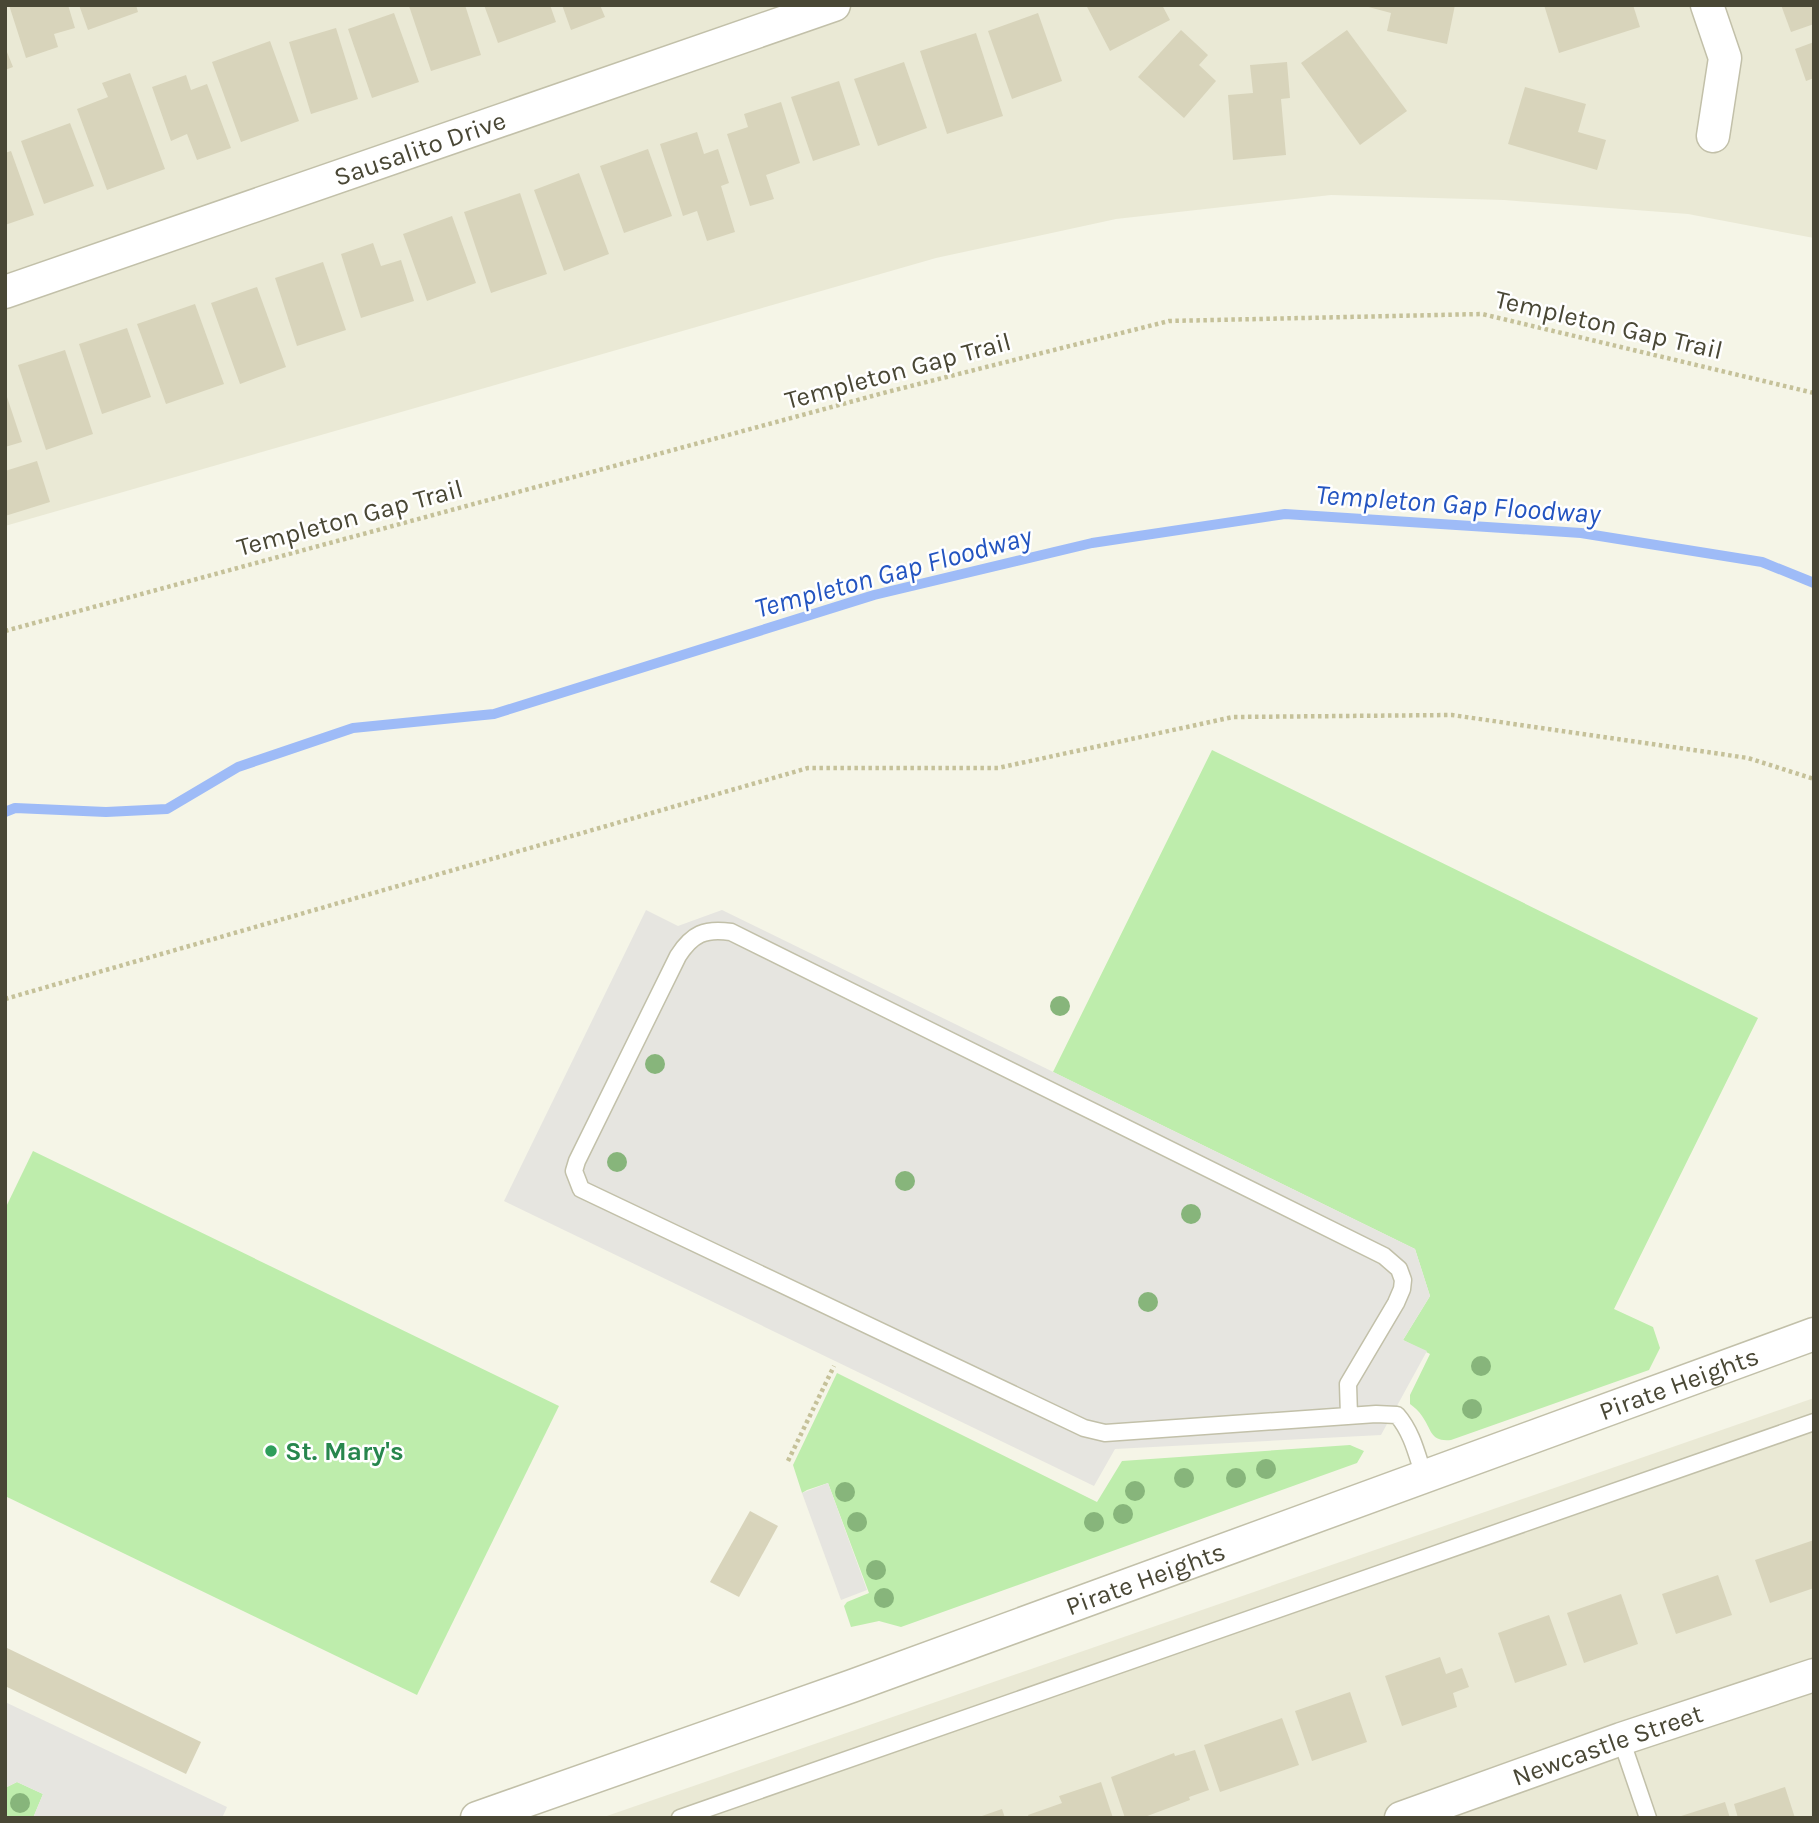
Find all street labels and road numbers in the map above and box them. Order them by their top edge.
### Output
street label: Sausalito Drive [330,104,510,192]
street label: Templeton Gap Trail [1492,284,1726,366]
street label: Templeton Gap Trail [782,326,1014,416]
street label: Templeton Gap Trail [234,473,466,563]
street label: Pirate Heights [1595,1340,1763,1427]
street label: Pirate Heights [1061,1535,1229,1622]
street label: Newcastle Street [1508,1697,1707,1792]

